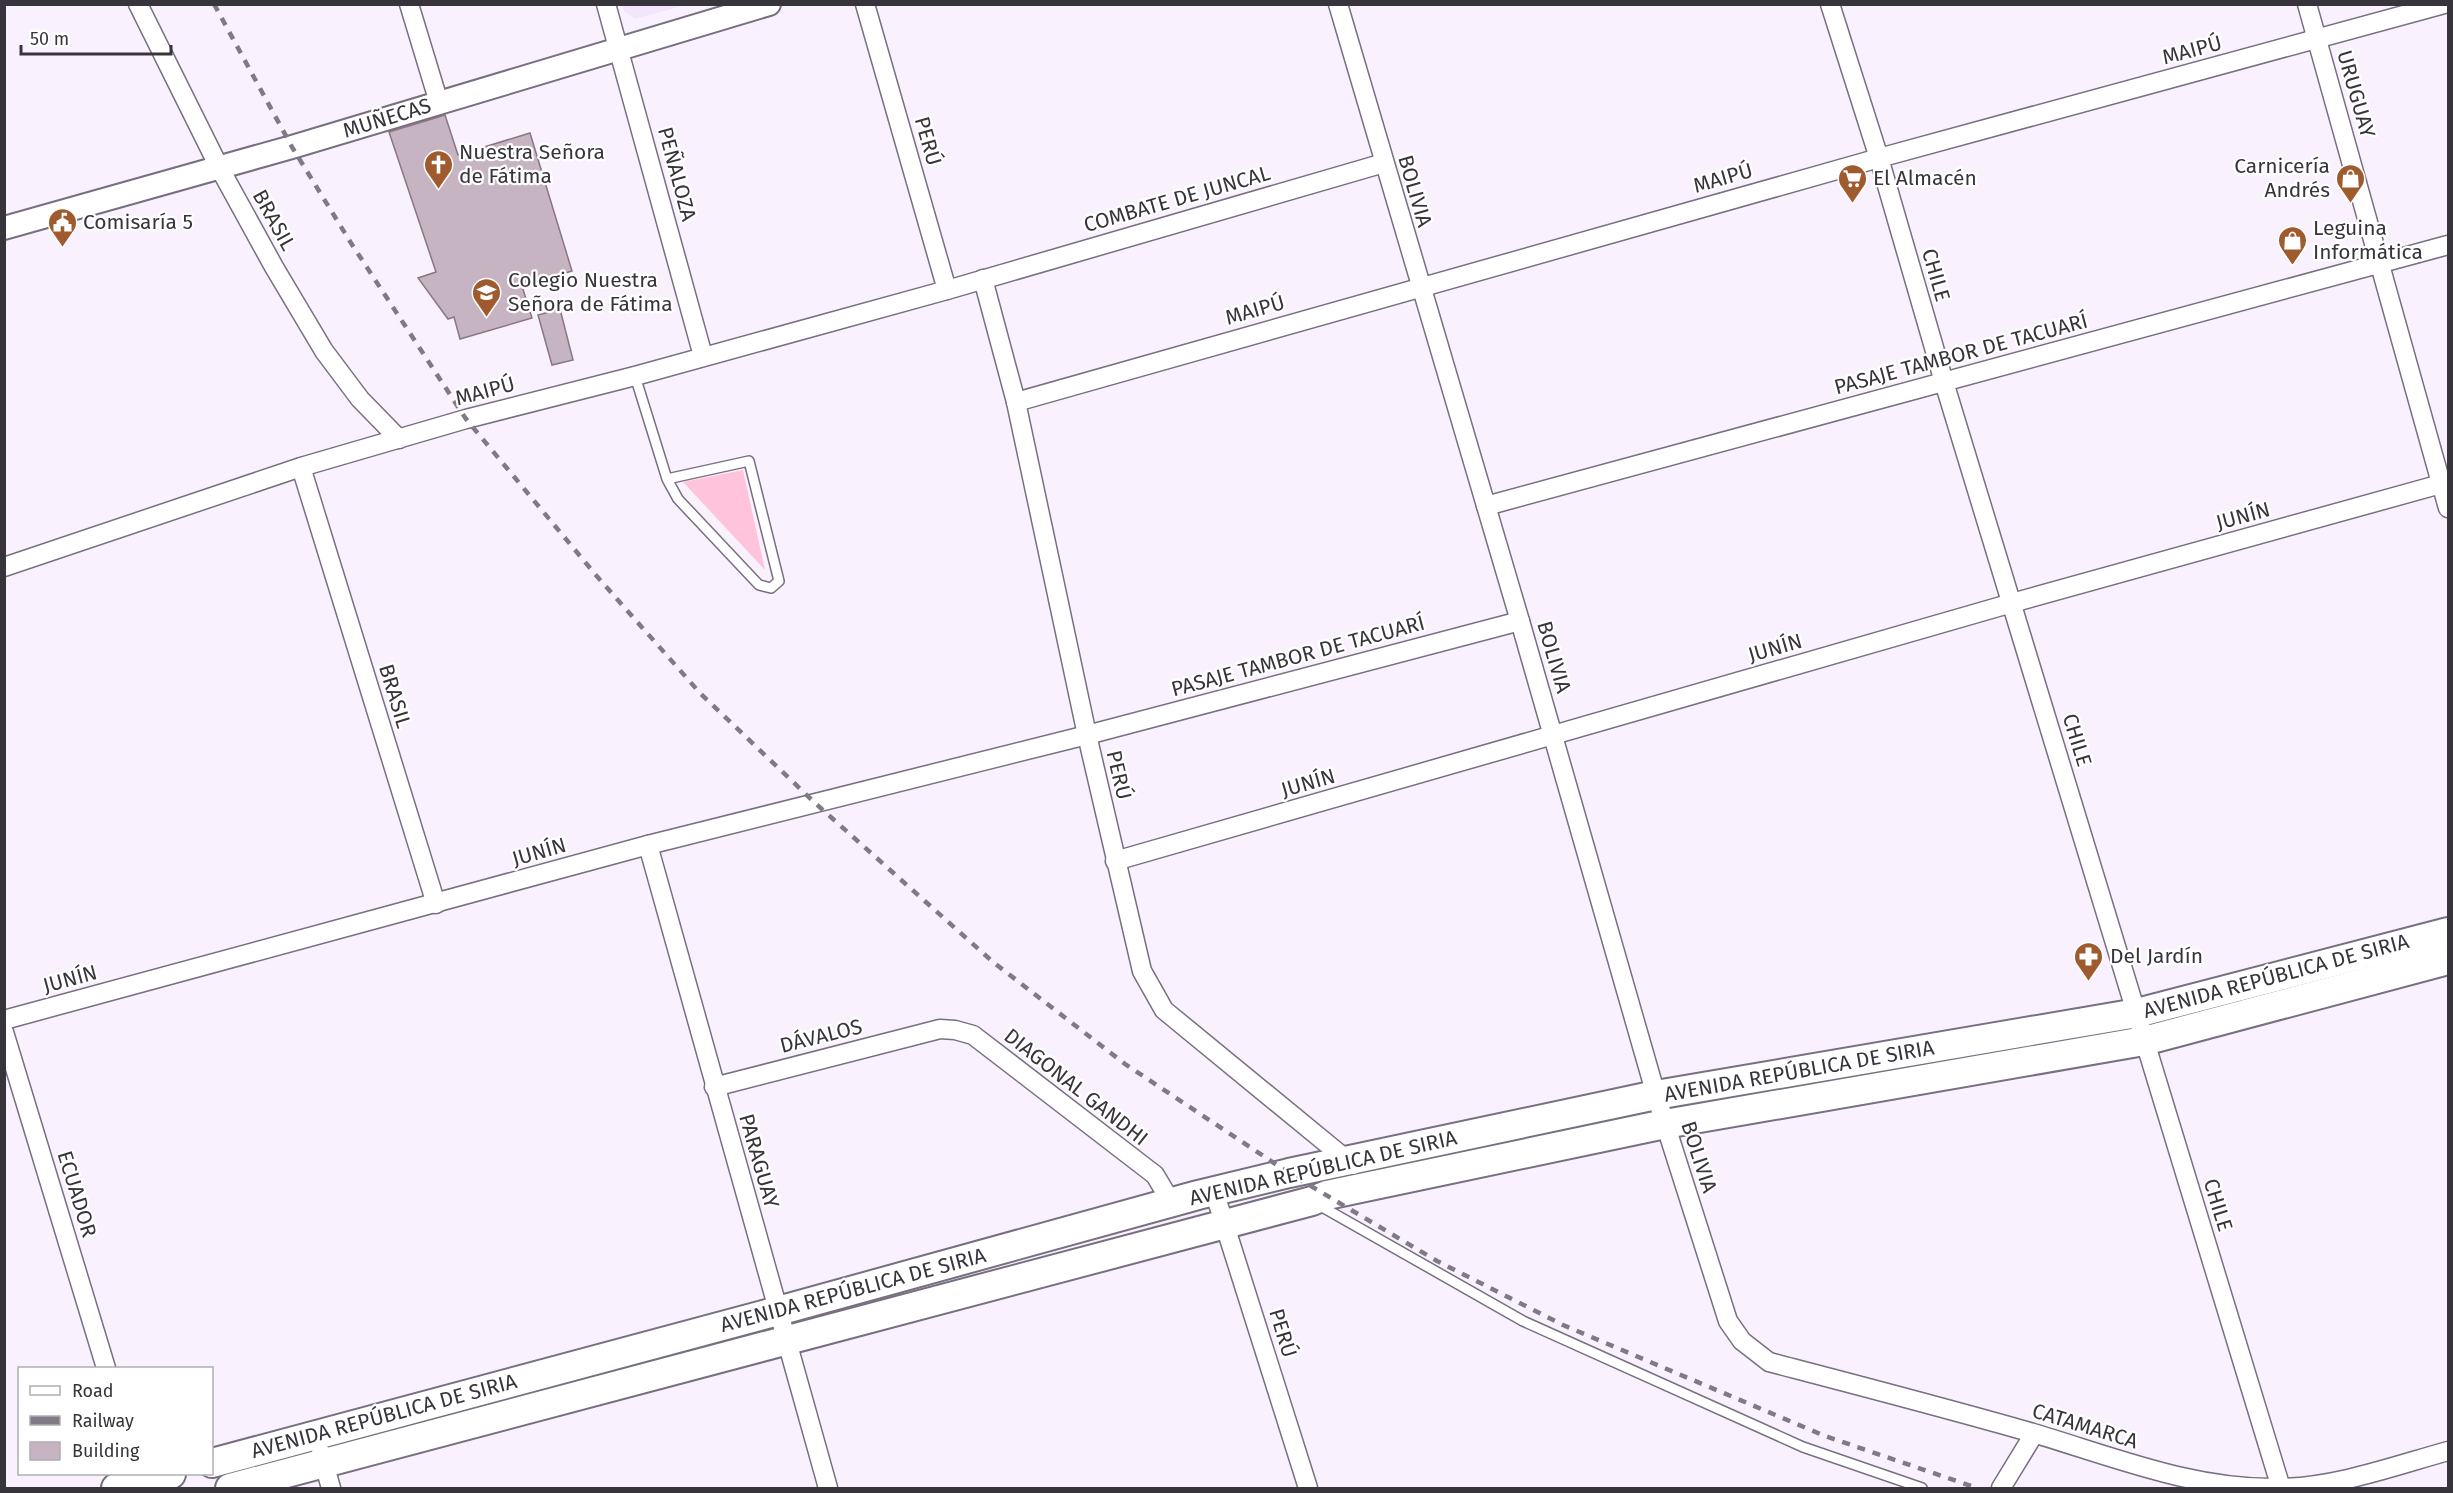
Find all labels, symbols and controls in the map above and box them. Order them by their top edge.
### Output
scale bar [21,18,171,56]
text: 50 m [30,28,69,50]
street label: MAIPÚ [2159,30,2225,70]
street label: URUGUAY [2331,47,2381,141]
street label: MUÑECAS [340,92,434,144]
street label: PERÚ [909,113,947,169]
street label: PEÑALOZA [652,124,702,224]
place label: Nuestra Señora de Fátima [459,139,605,189]
church icon: Nuestra Señora de Fátima [422,148,454,190]
street label: BOLIVIA [1392,152,1438,230]
place label: Carnicería Andrés [2234,153,2330,203]
street label: MAIPÚ [1690,157,1756,199]
street label: COMBATE DE JUNCAL [1081,160,1274,238]
supermarket icon: El Almacén [1836,162,1868,204]
shop icon: Carnicería Andrés [2335,162,2367,204]
place label: El Almacén [1873,165,1977,191]
street label: BRASIL [247,185,302,255]
public building icon: Comisaría 5 [46,206,78,248]
place label: Comisaría 5 [83,209,193,235]
place label: Leguina Informática [2313,215,2423,265]
shop icon: Leguina Informática [2276,224,2308,266]
street label: CHILE [1916,245,1956,305]
place label: Colegio Nuestra Señora de Fátima [508,267,673,317]
school or university icon: Colegio Nuestra Señora de Fátima [471,276,503,318]
street label: MAIPÚ [1222,289,1288,331]
street label: PASAJE TAMBOR DE TACUARÍ [1831,308,2091,400]
street label: MAIPÚ [452,371,518,411]
street label: JUNÍN [2213,496,2273,536]
street label: PASAJE TAMBOR DE TACUARÍ [1168,610,1428,702]
street label: BOLIVIA [1531,618,1577,696]
street label: JUNÍN [1745,628,1805,668]
street label: BRASIL [373,661,417,732]
street label: CHILE [2057,710,2097,770]
street label: PERÚ [1101,748,1137,802]
street label: JUNÍN [1278,763,1338,803]
street label: JUNÍN [509,832,569,872]
street label: AVENIDA REPÚBLICA DE SIRIA [2140,928,2412,1024]
pharmacy icon: Del Jardín [2073,940,2105,982]
place label: Del Jardín [2110,943,2203,969]
street label: JUNÍN [40,959,100,999]
street label: DÁVALOS [777,1013,865,1059]
street label: DIAGONAL GANDHI [999,1023,1153,1151]
street label: AVENIDA REPÚBLICA DE SIRIA [1662,1034,1936,1108]
street label: PARAGUAY [733,1111,785,1212]
street label: BOLIVIA [1675,1118,1723,1196]
street label: AVENIDA REPÚBLICA DE SIRIA [1187,1125,1459,1211]
street label: ECUADOR [52,1148,103,1241]
street label: CHILE [2198,1175,2238,1235]
street label: AVENIDA REPÚBLICA DE SIRIA [717,1242,989,1338]
street label: PERÚ [1263,1305,1303,1361]
legend [18,1367,213,1475]
street label: AVENIDA REPÚBLICA DE SIRIA [248,1368,520,1464]
text: Road [72,1380,114,1402]
street label: CATAMARCA [2029,1398,2141,1454]
text: Railway [72,1410,134,1432]
text: Building [72,1440,140,1462]

